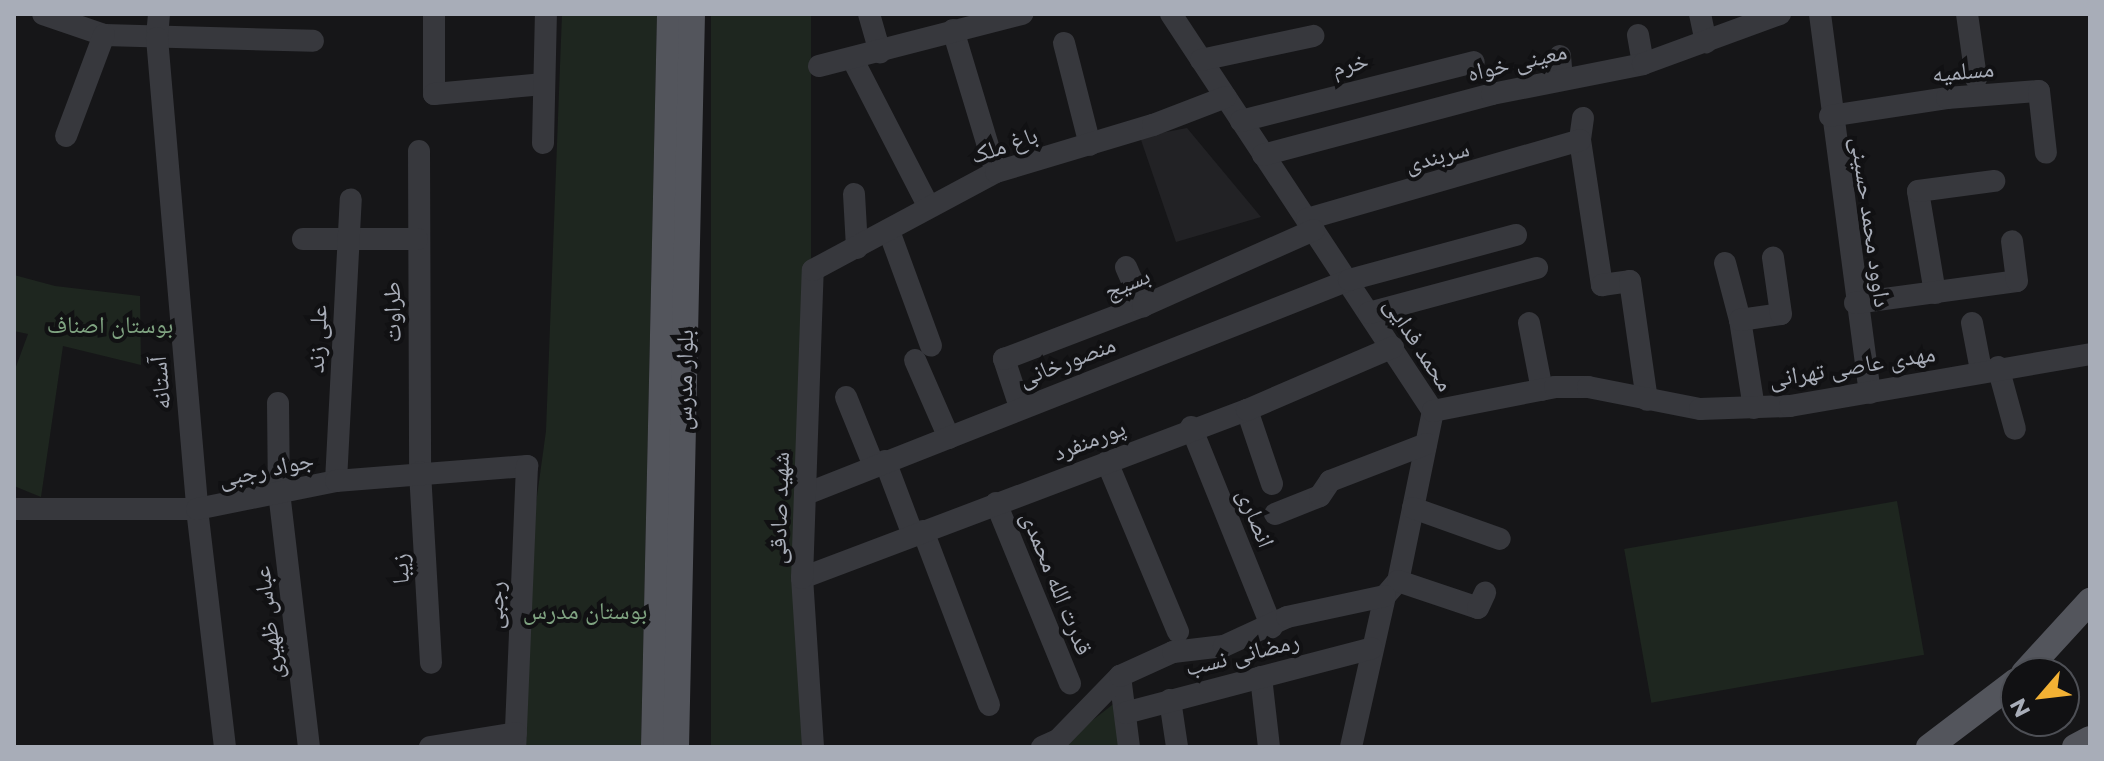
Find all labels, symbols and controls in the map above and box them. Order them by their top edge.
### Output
street label: معینی خواه [1464,37,1570,87]
street label: خرم [1329,46,1371,82]
street label: مسلمیه [1931,54,1995,88]
street label: باغ ملک [967,120,1041,170]
street label: سربندی [1402,134,1472,178]
street label: داوود محمد حسینی [1845,135,1897,309]
street label: بسیج [1100,261,1154,305]
street label: طراوت [377,281,407,343]
street label: محمد فدایی [1378,292,1460,396]
street label: علی زند [301,304,333,374]
park label: بوستان اصناف [47,311,173,339]
street label: بلوار مدرس [669,329,699,431]
street label: منصورخانی [1014,329,1120,393]
street label: مهدی عاصی تهرانی [1767,339,1937,393]
street label: آستانه [143,355,177,411]
street label: پورمنفرد [1049,413,1129,467]
street label: جواد رجبی [216,445,316,493]
street label: شهید صادقی [763,451,795,565]
street label: انصاری [1231,484,1281,552]
street label: قدرت الله محمدی [1015,507,1099,659]
street label: زیبا [385,553,415,585]
street label: عباس ظهیری [247,565,289,681]
street label: رجبی [479,580,511,630]
park label: بوستان مدرس [523,597,647,625]
street label: رمضانی نسب [1182,626,1302,682]
north arrow [2000,657,2080,737]
text: N [2004,693,2036,722]

